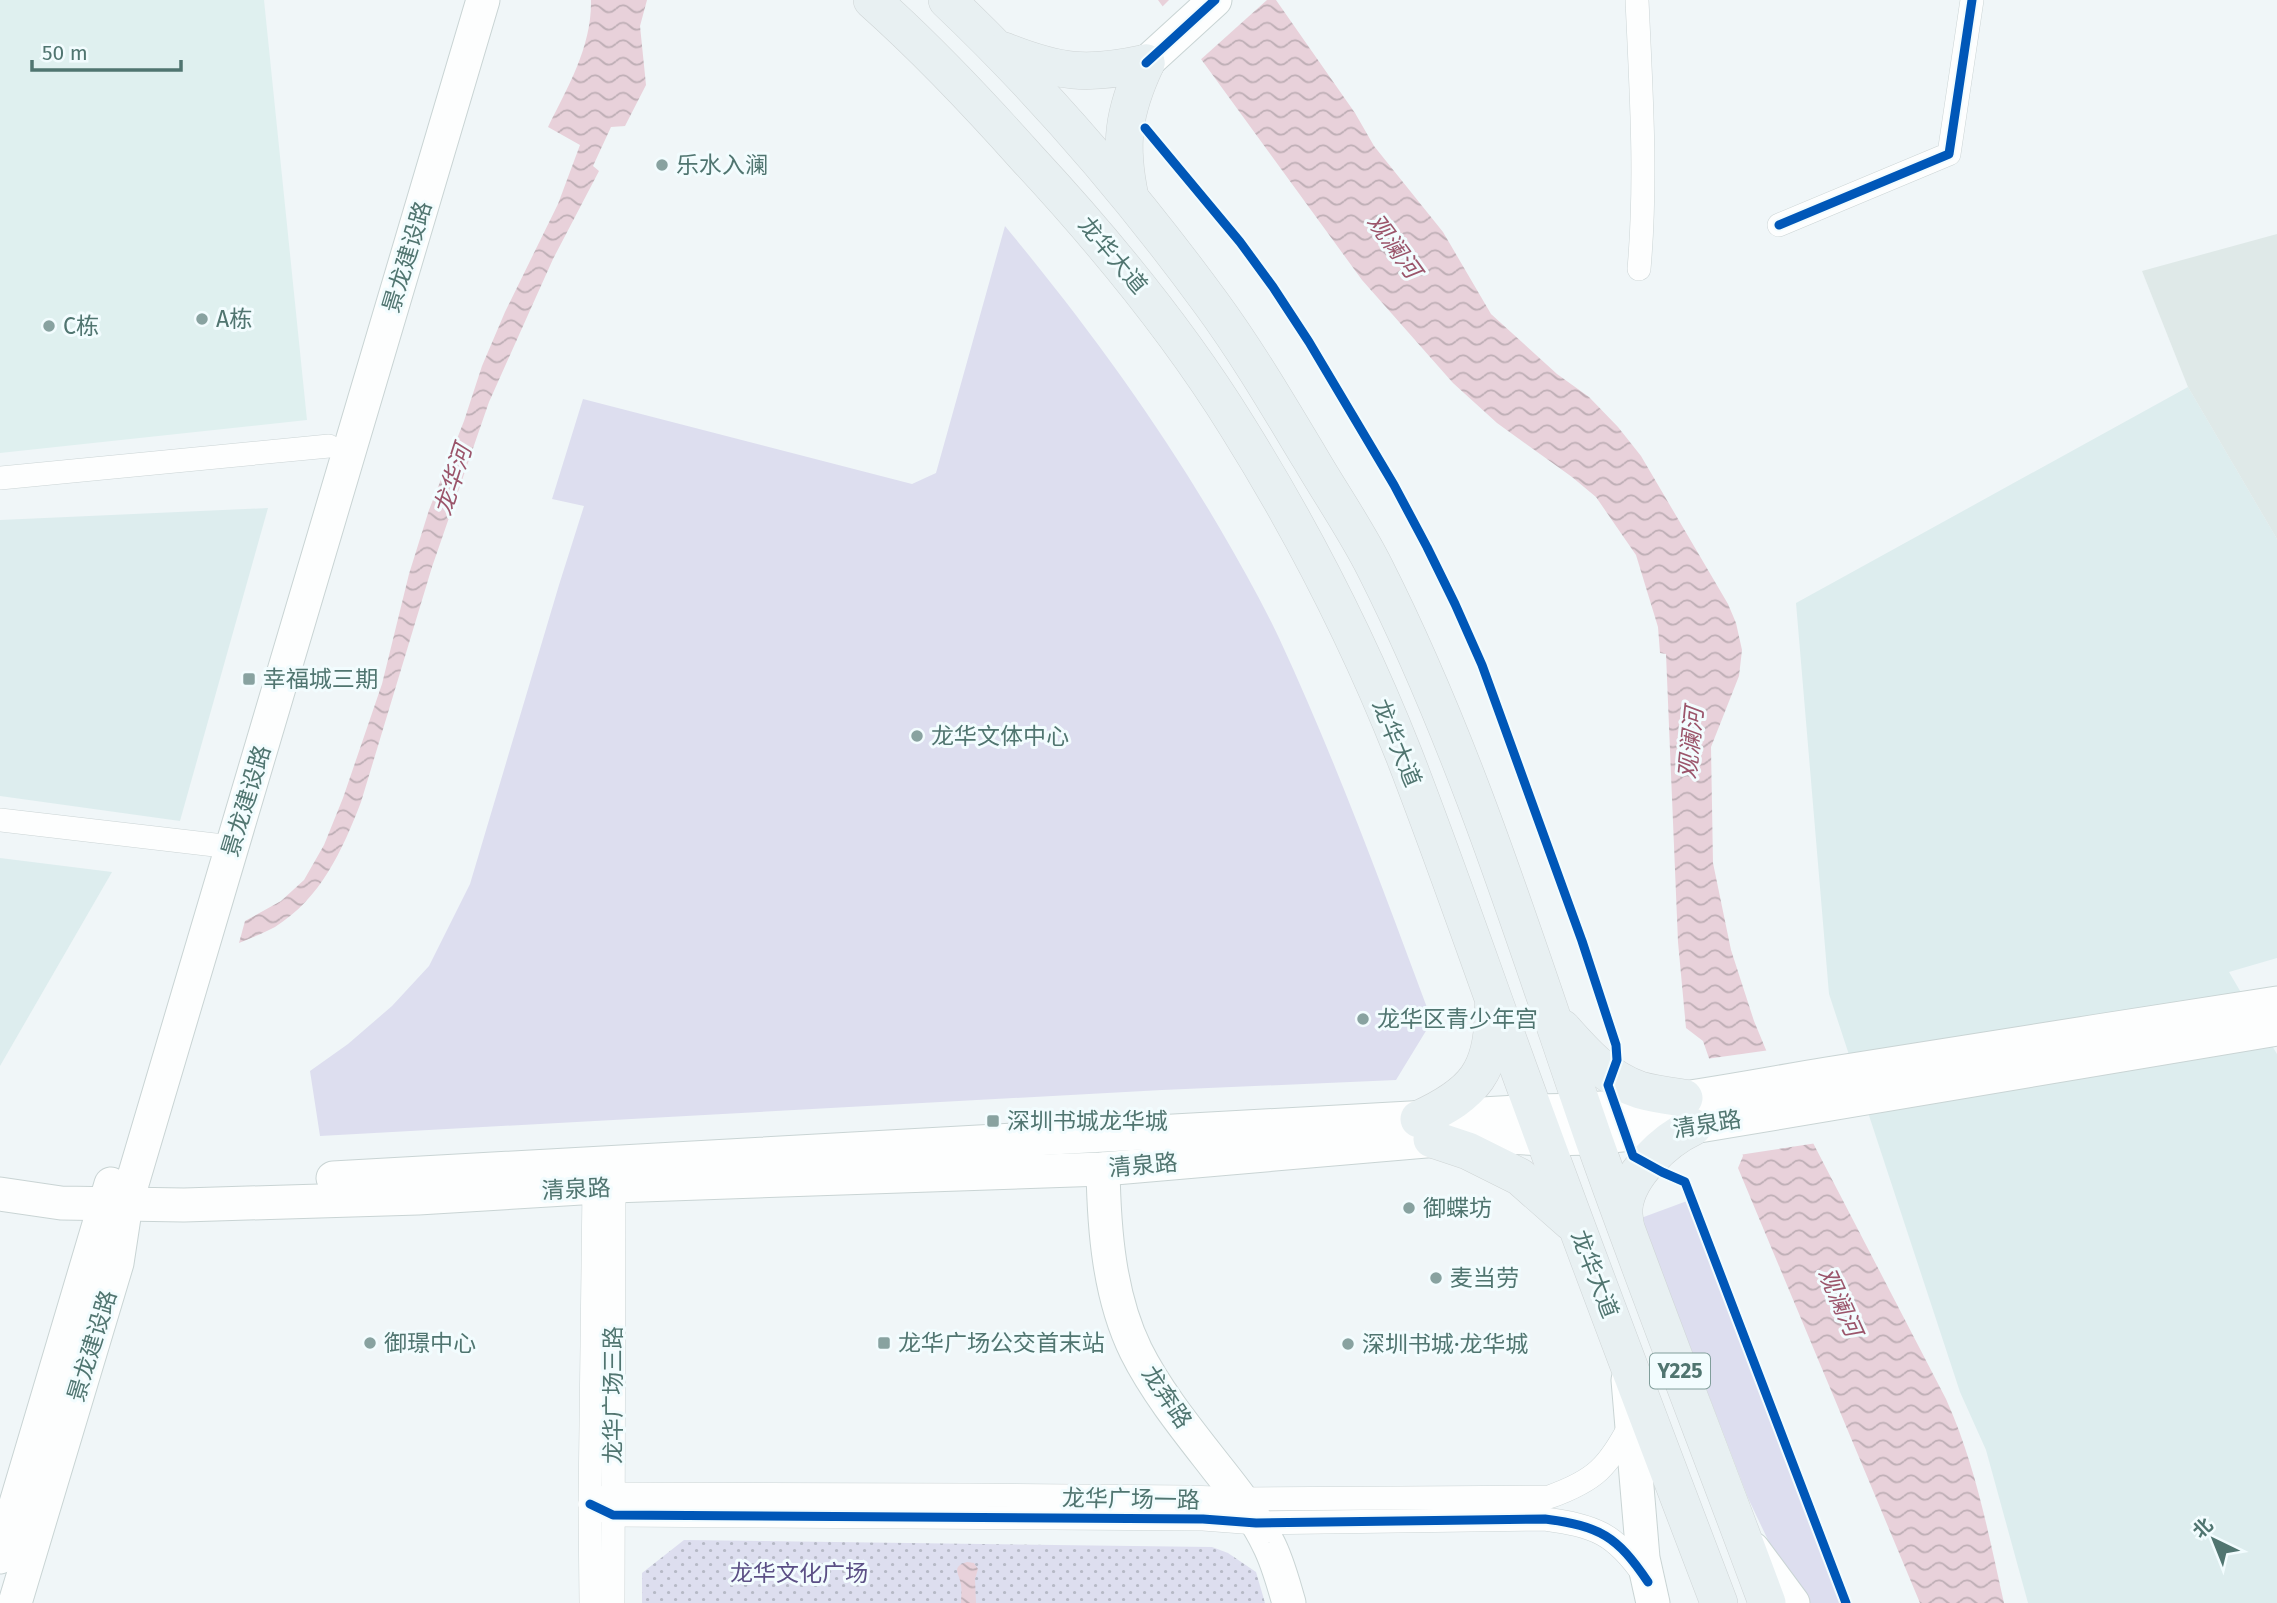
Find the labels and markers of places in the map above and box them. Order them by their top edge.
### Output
place label: 乐水入澜 [676,151,768,179]
marker: 乐水入澜 [654,157,670,173]
place label: A栋 [216,305,252,333]
marker: A栋 [194,311,210,327]
place label: C栋 [63,312,99,340]
marker: C栋 [41,318,57,334]
place label: 幸福城三期 [263,665,378,693]
marker: 幸福城三期 [241,671,257,687]
place label: 龙华文体中心 [931,722,1069,750]
marker: 龙华文体中心 [909,728,925,744]
place label: 龙华区青少年宫 [1377,1005,1538,1033]
marker: 龙华区青少年宫 [1355,1011,1371,1027]
place label: 深圳书城龙华城 [1007,1107,1168,1135]
marker: 深圳书城龙华城 [985,1113,1001,1129]
place label: 御蝶坊 [1423,1194,1492,1222]
marker: 御蝶坊 [1401,1200,1417,1216]
place label: 麦当劳 [1450,1264,1519,1292]
marker: 麦当劳 [1428,1270,1444,1286]
place label: 御璟中心 [384,1329,476,1357]
place label: 龙华广场公交首末站 [898,1329,1105,1357]
place label: 深圳书城·龙华城 [1362,1330,1529,1358]
marker: 御璟中心 [362,1335,378,1351]
marker: 龙华广场公交首末站 [876,1335,892,1351]
marker: 深圳书城·龙华城 [1340,1336,1356,1352]

